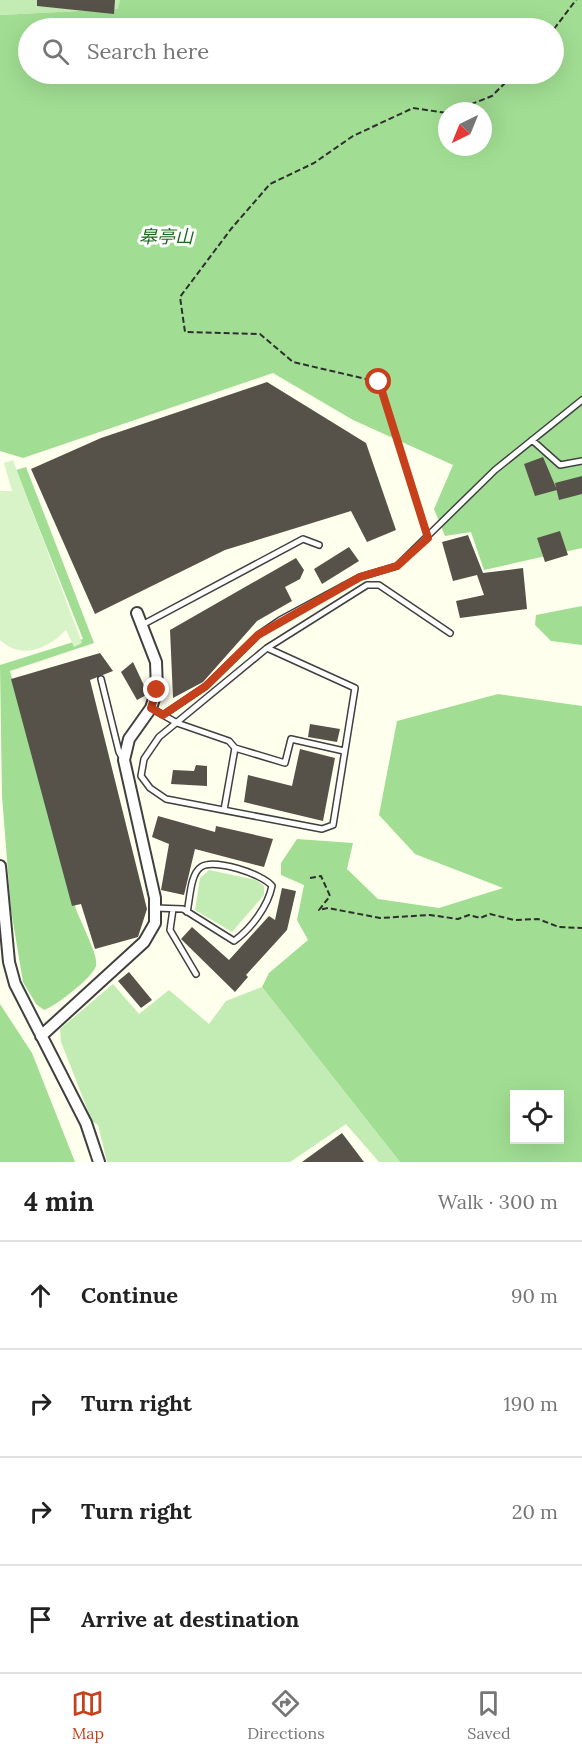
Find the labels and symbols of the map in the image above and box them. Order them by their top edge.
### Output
north arrow [438,102,492,156]
park label: 皋亭山 [139,225,194,248]
route start [365,368,391,394]
route end [143,676,169,702]

